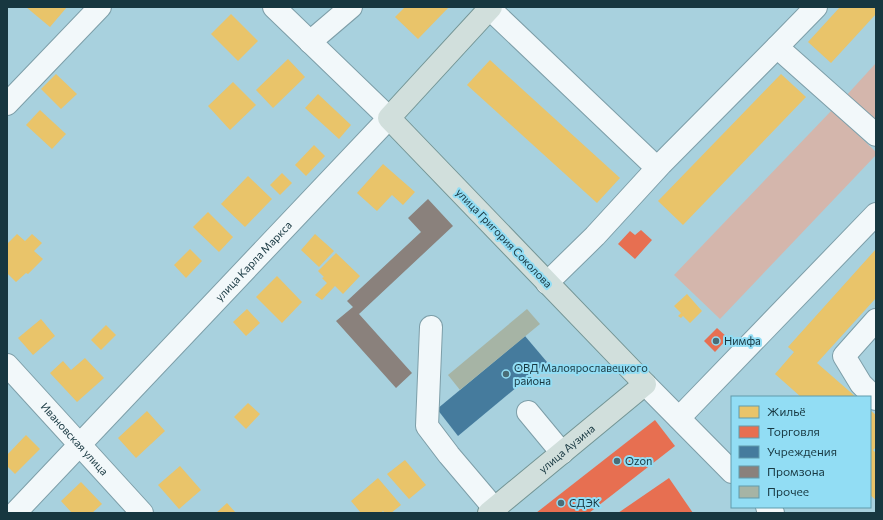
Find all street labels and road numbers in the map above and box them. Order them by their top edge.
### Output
street label: улица Григория Соколова [454,185,555,290]
street label: улица Карла Маркса [212,218,294,303]
street label: Ивановская улица [38,400,111,478]
street label: улица Аузина [536,421,597,475]

